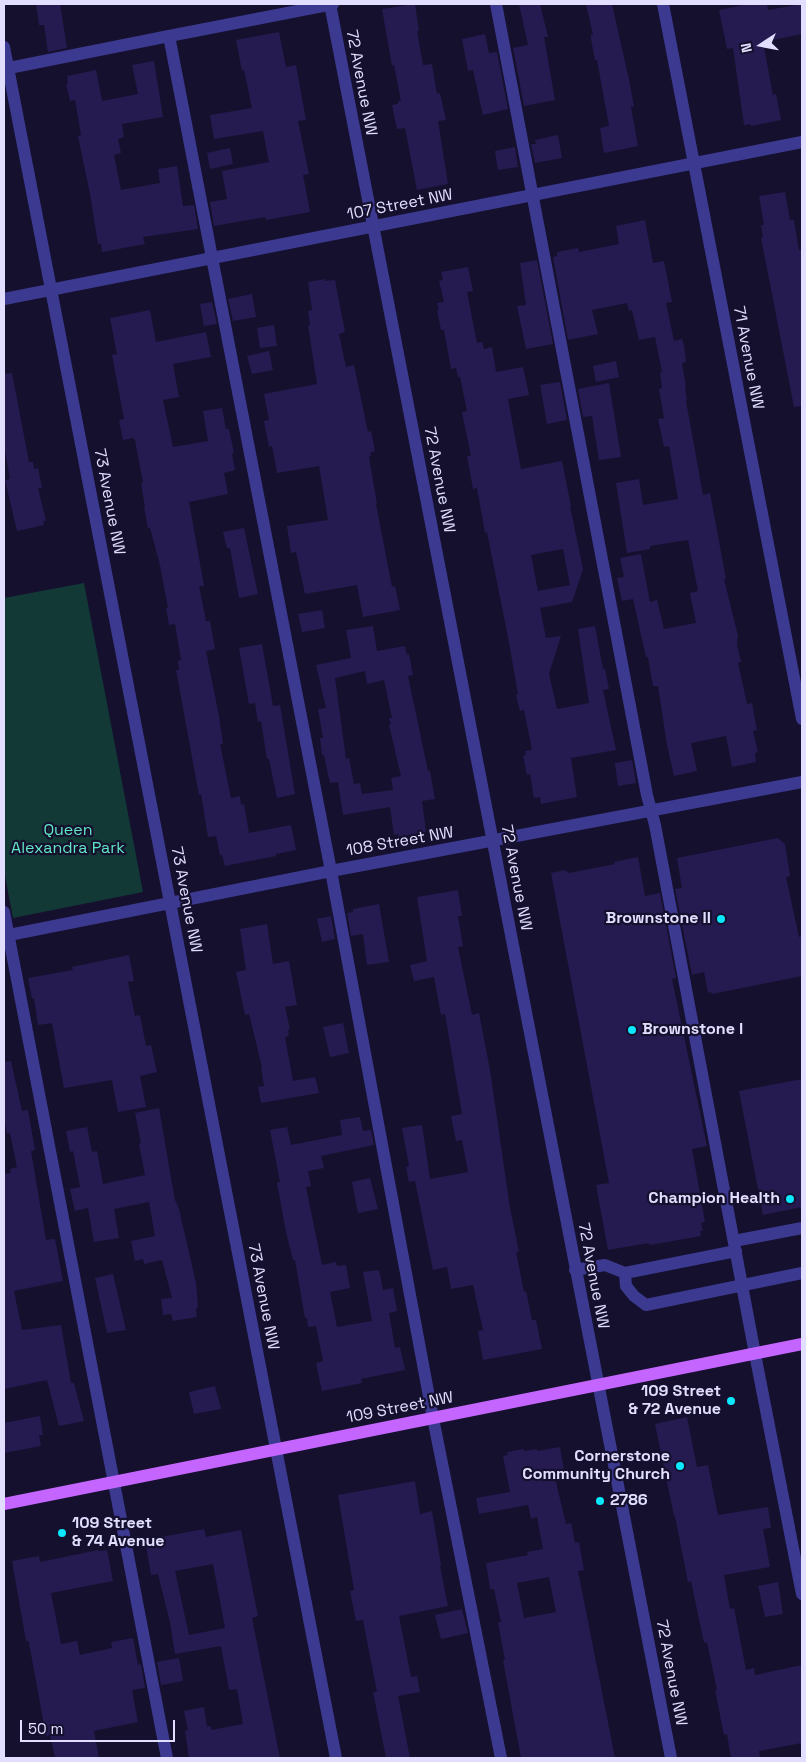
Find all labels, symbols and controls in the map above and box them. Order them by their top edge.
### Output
north arrow [736,20,786,70]
street label: 72 Avenue NW [341,28,381,138]
text: N [737,42,756,54]
street label: 107 Street NW [345,185,455,225]
street label: 71 Avenue NW [729,305,767,411]
street label: 72 Avenue NW [419,425,459,535]
street label: 73 Avenue NW [89,447,129,557]
park label: Queen Alexandra Park [11,821,125,859]
street label: 108 Street NW [345,823,455,861]
street label: 72 Avenue NW [496,823,536,933]
street label: 73 Avenue NW [166,845,206,955]
place label: Brownstone II [606,909,711,929]
marker: Brownstone II [715,913,727,925]
place label: Brownstone I [642,1020,743,1040]
marker: Brownstone I [626,1024,638,1036]
place label: Champion Health [648,1189,780,1209]
marker: Champion Health [784,1193,796,1205]
street label: 72 Avenue NW [573,1221,613,1331]
street label: 73 Avenue NW [243,1242,283,1352]
place label: 109 Street & 72 Avenue [629,1382,721,1420]
street label: 109 Street NW [345,1388,455,1428]
marker: 109 Street & 72 Avenue [725,1395,737,1407]
place label: Cornerstone Community Church [522,1447,670,1485]
marker: Cornerstone Community Church [674,1460,686,1472]
place label: 2786 [610,1491,648,1511]
marker: 2786 [594,1495,606,1507]
place label: 109 Street & 74 Avenue [72,1514,164,1552]
marker: 109 Street & 74 Avenue [56,1527,68,1539]
street label: 72 Avenue NW [651,1618,691,1728]
scale bar [22,1710,178,1742]
text: 50 m [28,1719,63,1738]

